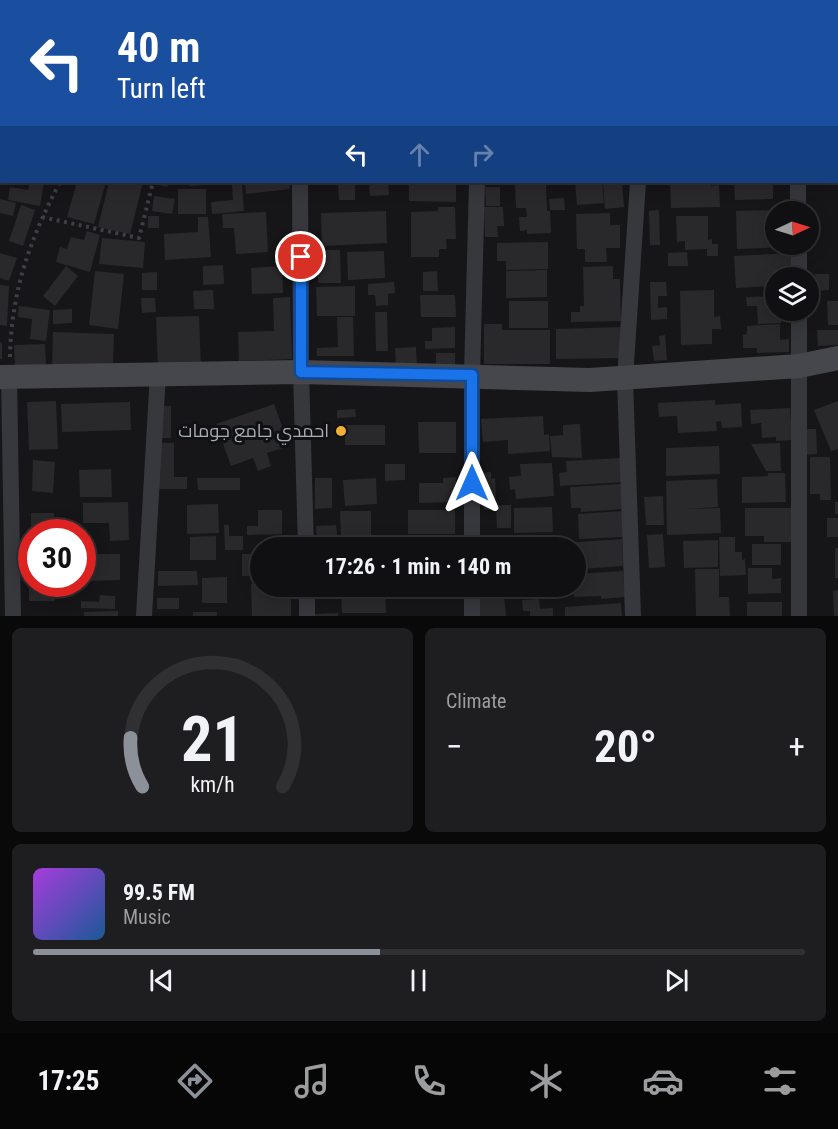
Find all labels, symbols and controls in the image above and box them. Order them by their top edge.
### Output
text: 40 m [117,23,200,72]
icon: left [18,24,96,102]
text: Turn left [117,73,206,105]
icon: left [340,138,373,171]
icon: ahead [403,138,436,171]
icon: right [466,138,499,171]
north arrow [765,201,819,255]
map controls [765,201,819,321]
pin [275,231,326,282]
icon: arrive [284,240,317,273]
button: layers [765,267,819,321]
place label: احمدي جامع جومات [178,420,329,445]
marker: احمدي جامع جومات [334,424,348,438]
position arrow [440,451,504,515]
speed limit sign: 30 [18,519,96,597]
text: 17:26 · 1 min · 140 m [325,554,511,579]
text: Climate [446,689,506,713]
text: 21 [181,703,244,776]
text: 20° [594,720,657,773]
text: − [446,727,463,766]
text: + [789,727,805,766]
text: km/h [190,772,235,797]
text: 99.5 FM [123,880,195,905]
text: Music [123,905,171,929]
icon: previous [145,964,178,997]
icon: pause [402,964,435,997]
icon: next [660,964,693,997]
icon: directions [174,1060,216,1102]
icon: music [291,1060,333,1102]
icon: phone [408,1060,450,1102]
icon: climate [525,1060,567,1102]
icon: car [642,1060,684,1102]
icon: filters [759,1060,801,1102]
text: 17:25 [37,1065,99,1097]

